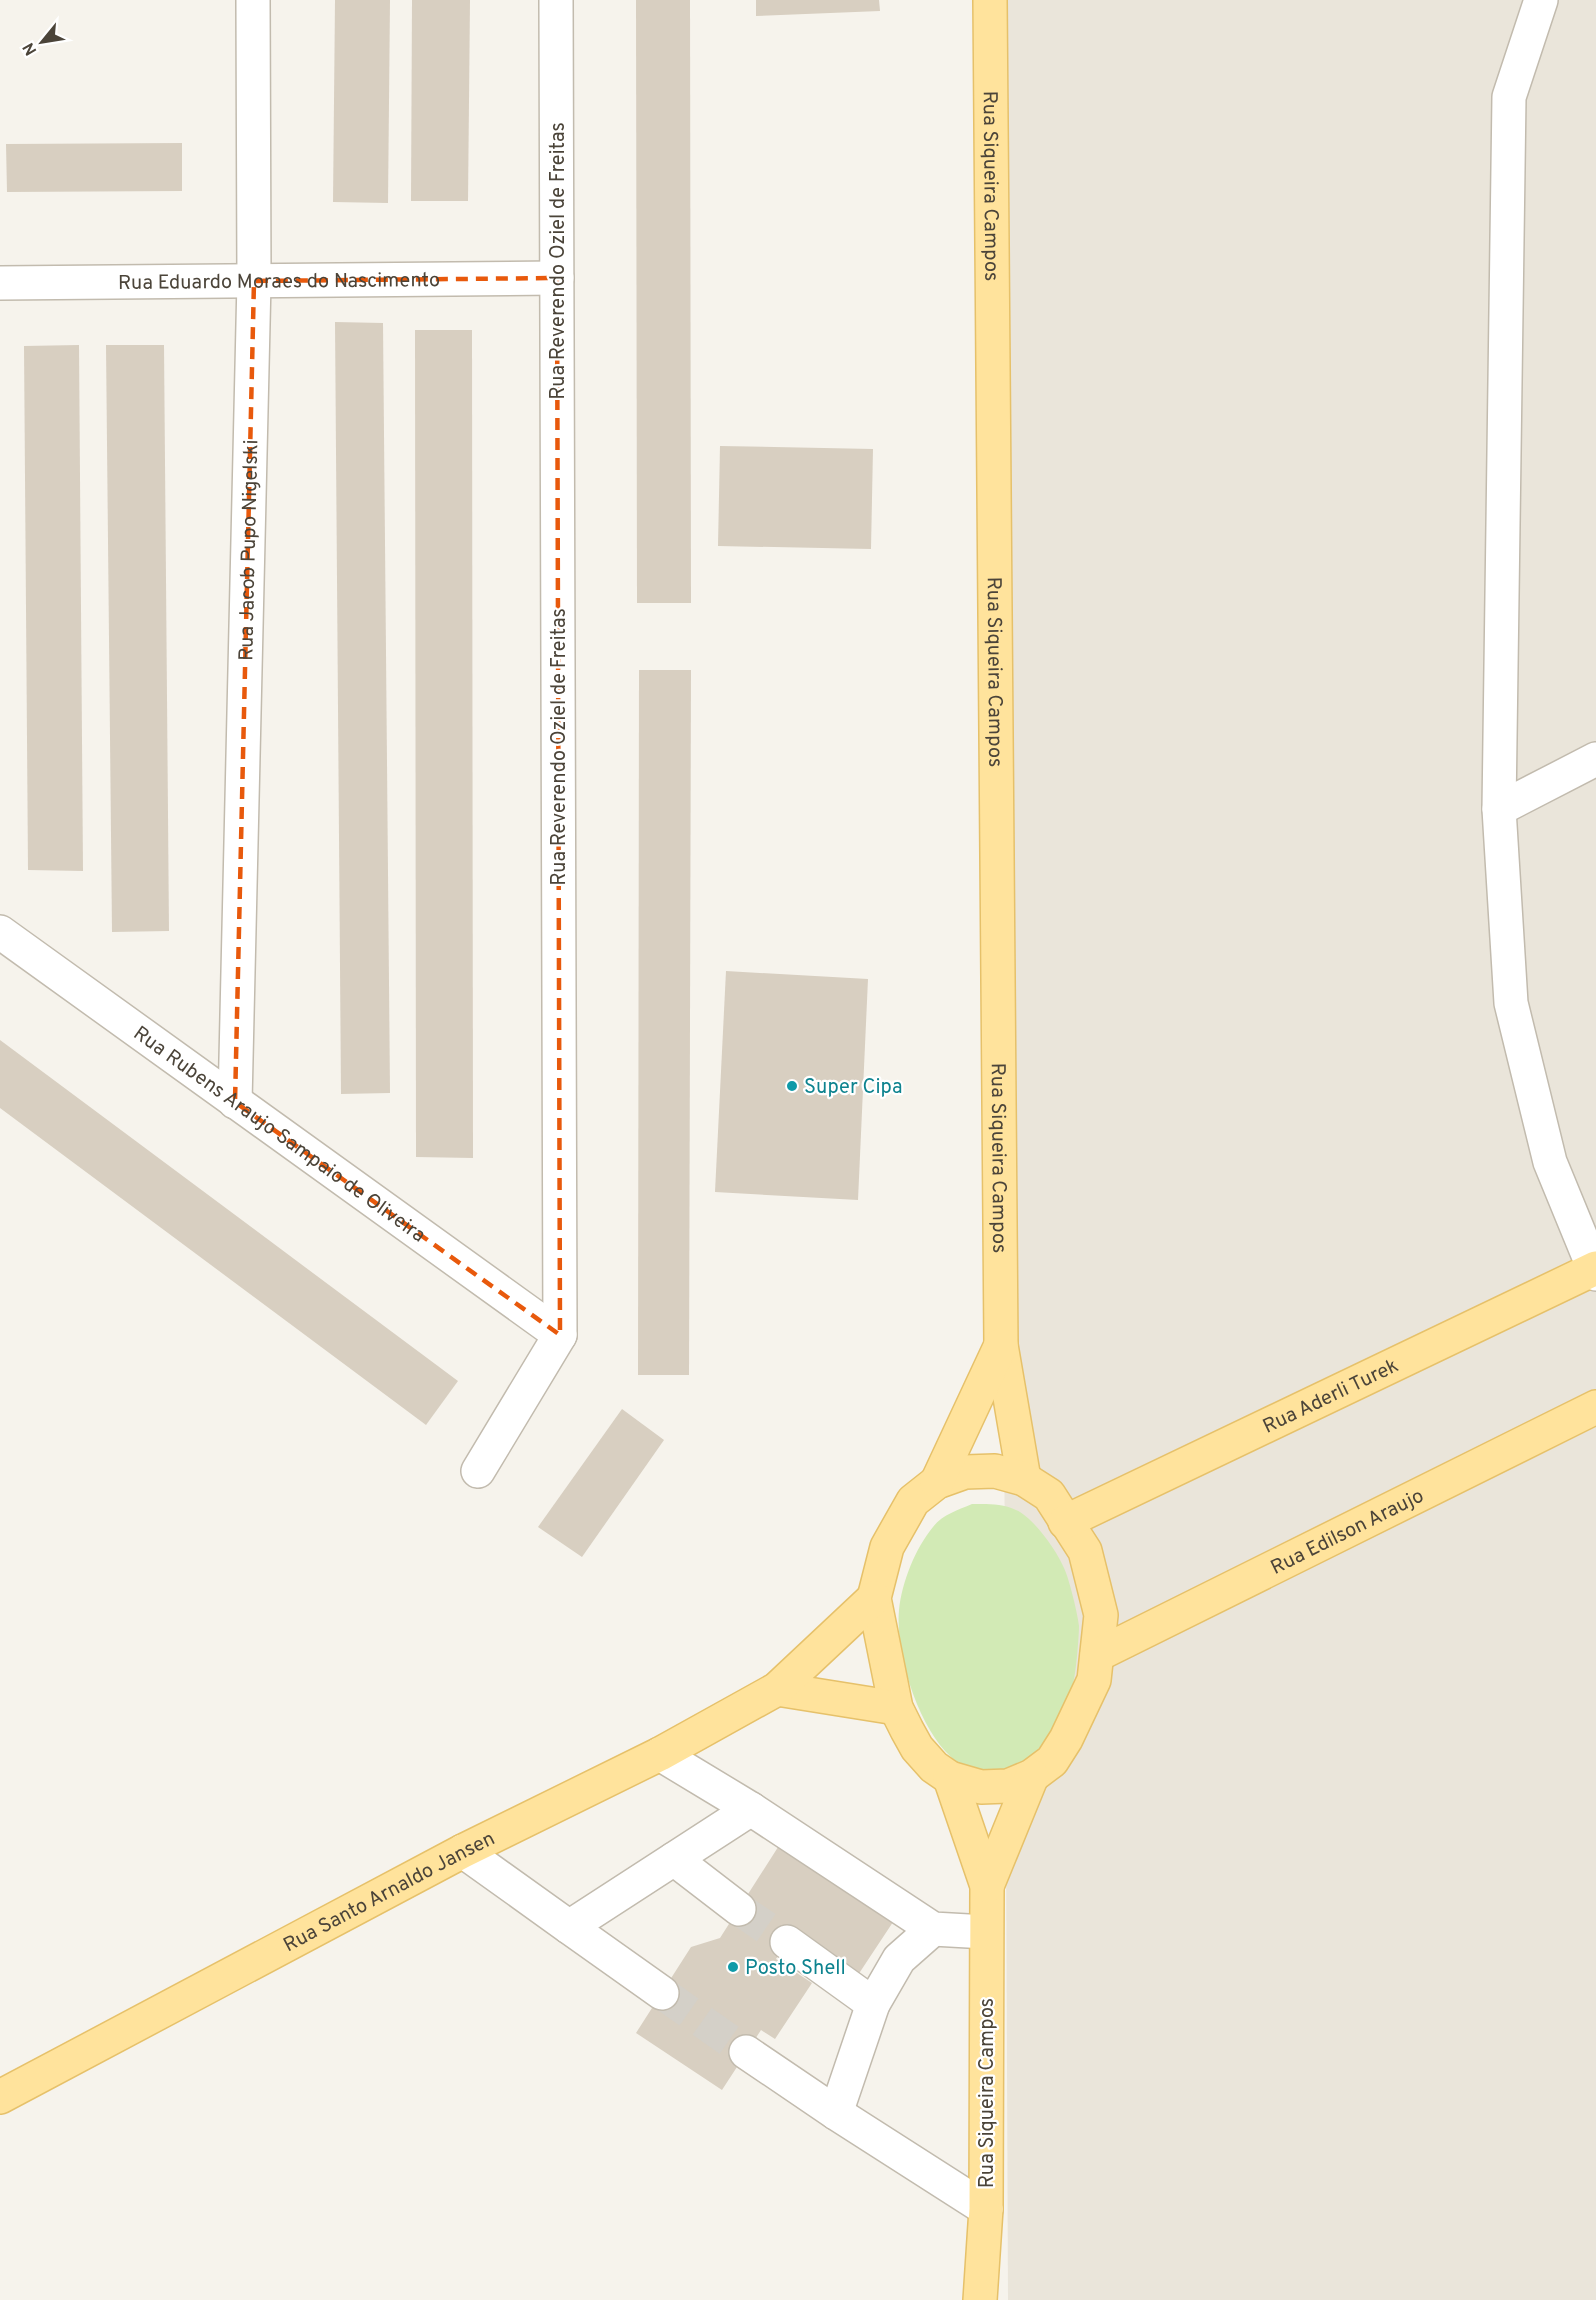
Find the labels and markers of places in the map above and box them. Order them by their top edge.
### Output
place label: Super Cipa [804,1075,903,1101]
marker: Super Cipa [785,1079,799,1093]
place label: Posto Shell [745,1956,846,1982]
marker: Posto Shell [726,1960,740,1974]

